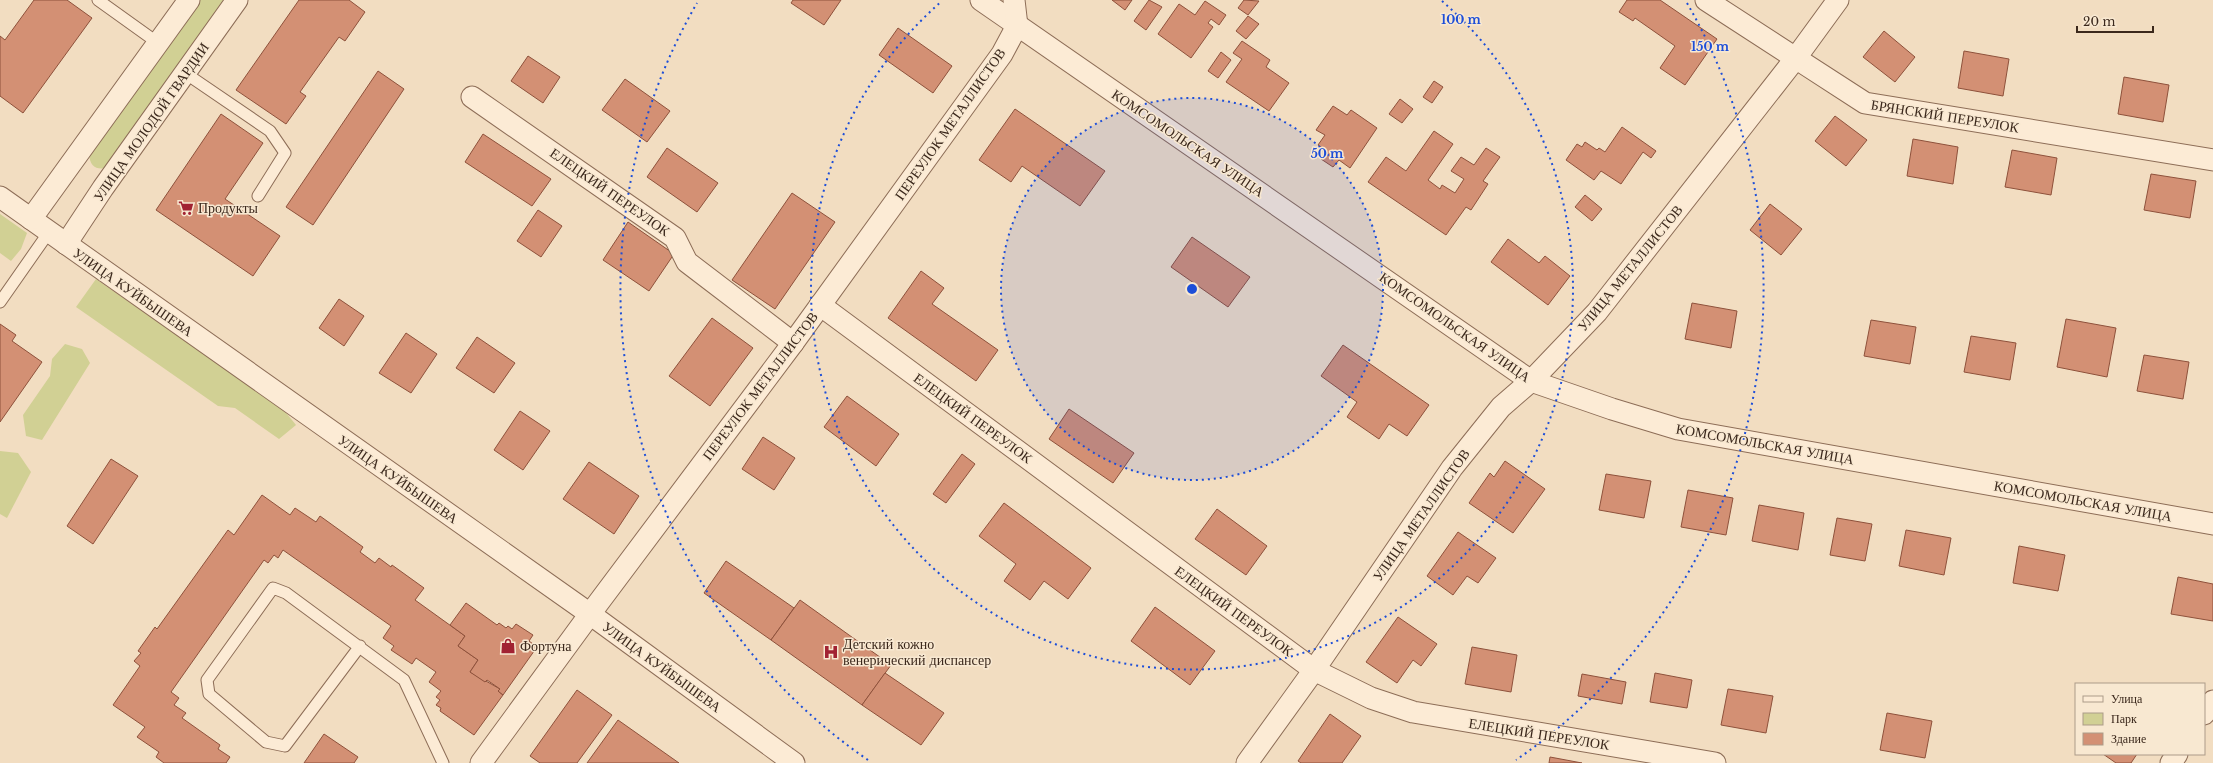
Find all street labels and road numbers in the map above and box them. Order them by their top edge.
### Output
street label: УЛИЦА МОЛОДОЙ ГВАРДИИ [89,39,213,205]
street label: ПЕРЕУЛОК МЕТАЛЛИСТОВ [891,44,1009,204]
street label: КОМСОМОЛЬСКАЯ УЛИЦА [1108,85,1269,201]
street label: БРЯНСКИЙ ПЕРЕУЛОК [1870,95,2021,137]
street label: ЕЛЕЦКИЙ ПЕРЕУЛОК [547,144,674,241]
street label: УЛИЦА МЕТАЛЛИСТОВ [1573,201,1687,335]
street label: УЛИЦА КУЙБЫШЕВА [69,244,197,341]
street label: КОМСОМОЛЬСКАЯ УЛИЦА [1376,268,1535,387]
street label: ПЕРЕУЛОК МЕТАЛЛИСТОВ [698,308,822,464]
street label: ЕЛЕЦКИЙ ПЕРЕУЛОК [910,369,1036,468]
street label: КОМСОМОЛЬСКАЯ УЛИЦА [1675,419,1856,469]
street label: УЛИЦА КУЙБЫШЕВА [334,431,462,528]
street label: УЛИЦА МЕТАЛЛИСТОВ [1368,445,1474,585]
street label: КОМСОМОЛЬСКАЯ УЛИЦА [1993,476,2174,526]
street label: ЕЛЕЦКИЙ ПЕРЕУЛОК [1171,562,1297,661]
street label: УЛИЦА КУЙБЫШЕВА [599,618,726,717]
street label: ЕЛЕЦКИЙ ПЕРЕУЛОК [1467,714,1611,754]

